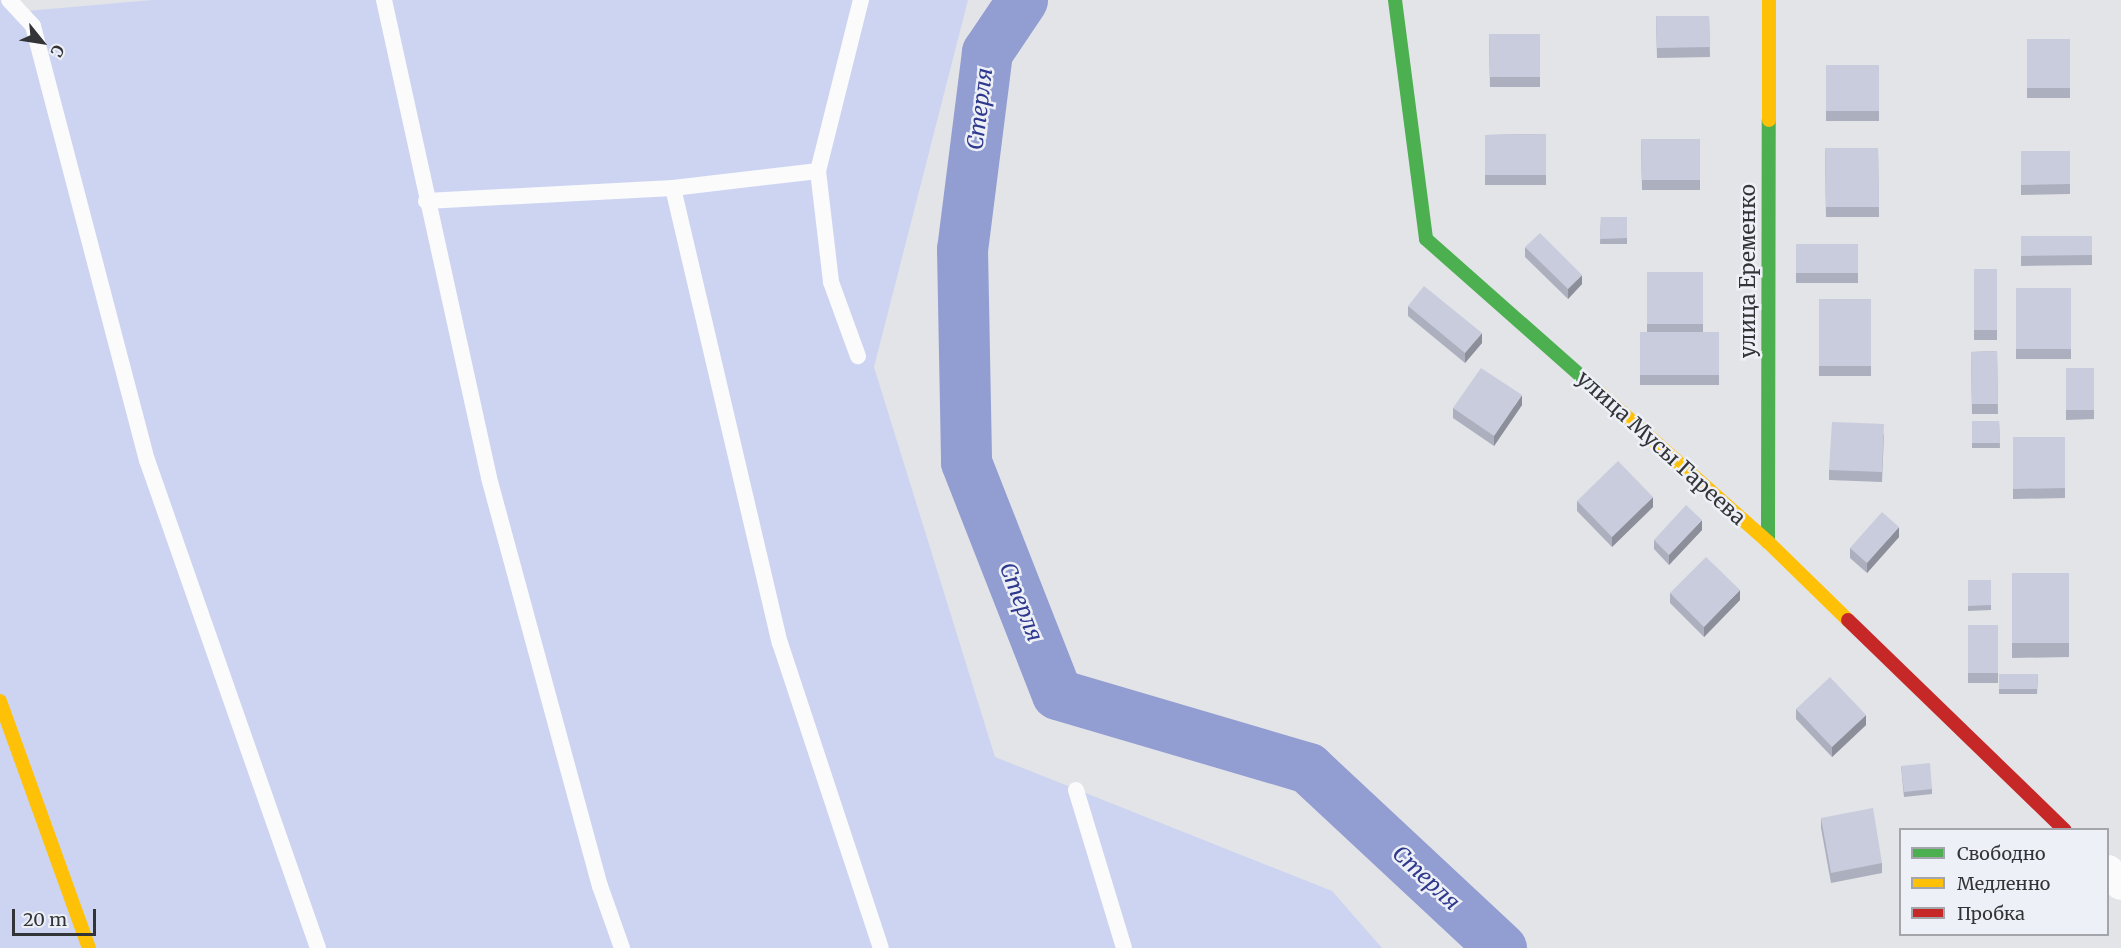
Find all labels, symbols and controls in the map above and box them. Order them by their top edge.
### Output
north arrow [12,12,72,72]
text: С [46,41,69,61]
water label: Стерля [962,66,998,152]
street label: улица Еременко [1735,184,1761,358]
street label: улица Мусы Гареева [1571,366,1751,530]
water label: Стерля [994,559,1048,645]
legend [1899,828,2109,936]
water label: Стерля [1387,840,1465,916]
text: Свободно [1957,842,2045,865]
text: Медленно [1957,872,2050,895]
scale bar [15,897,99,935]
text: Пробка [1957,902,2025,925]
text: 20 m [23,908,67,931]

